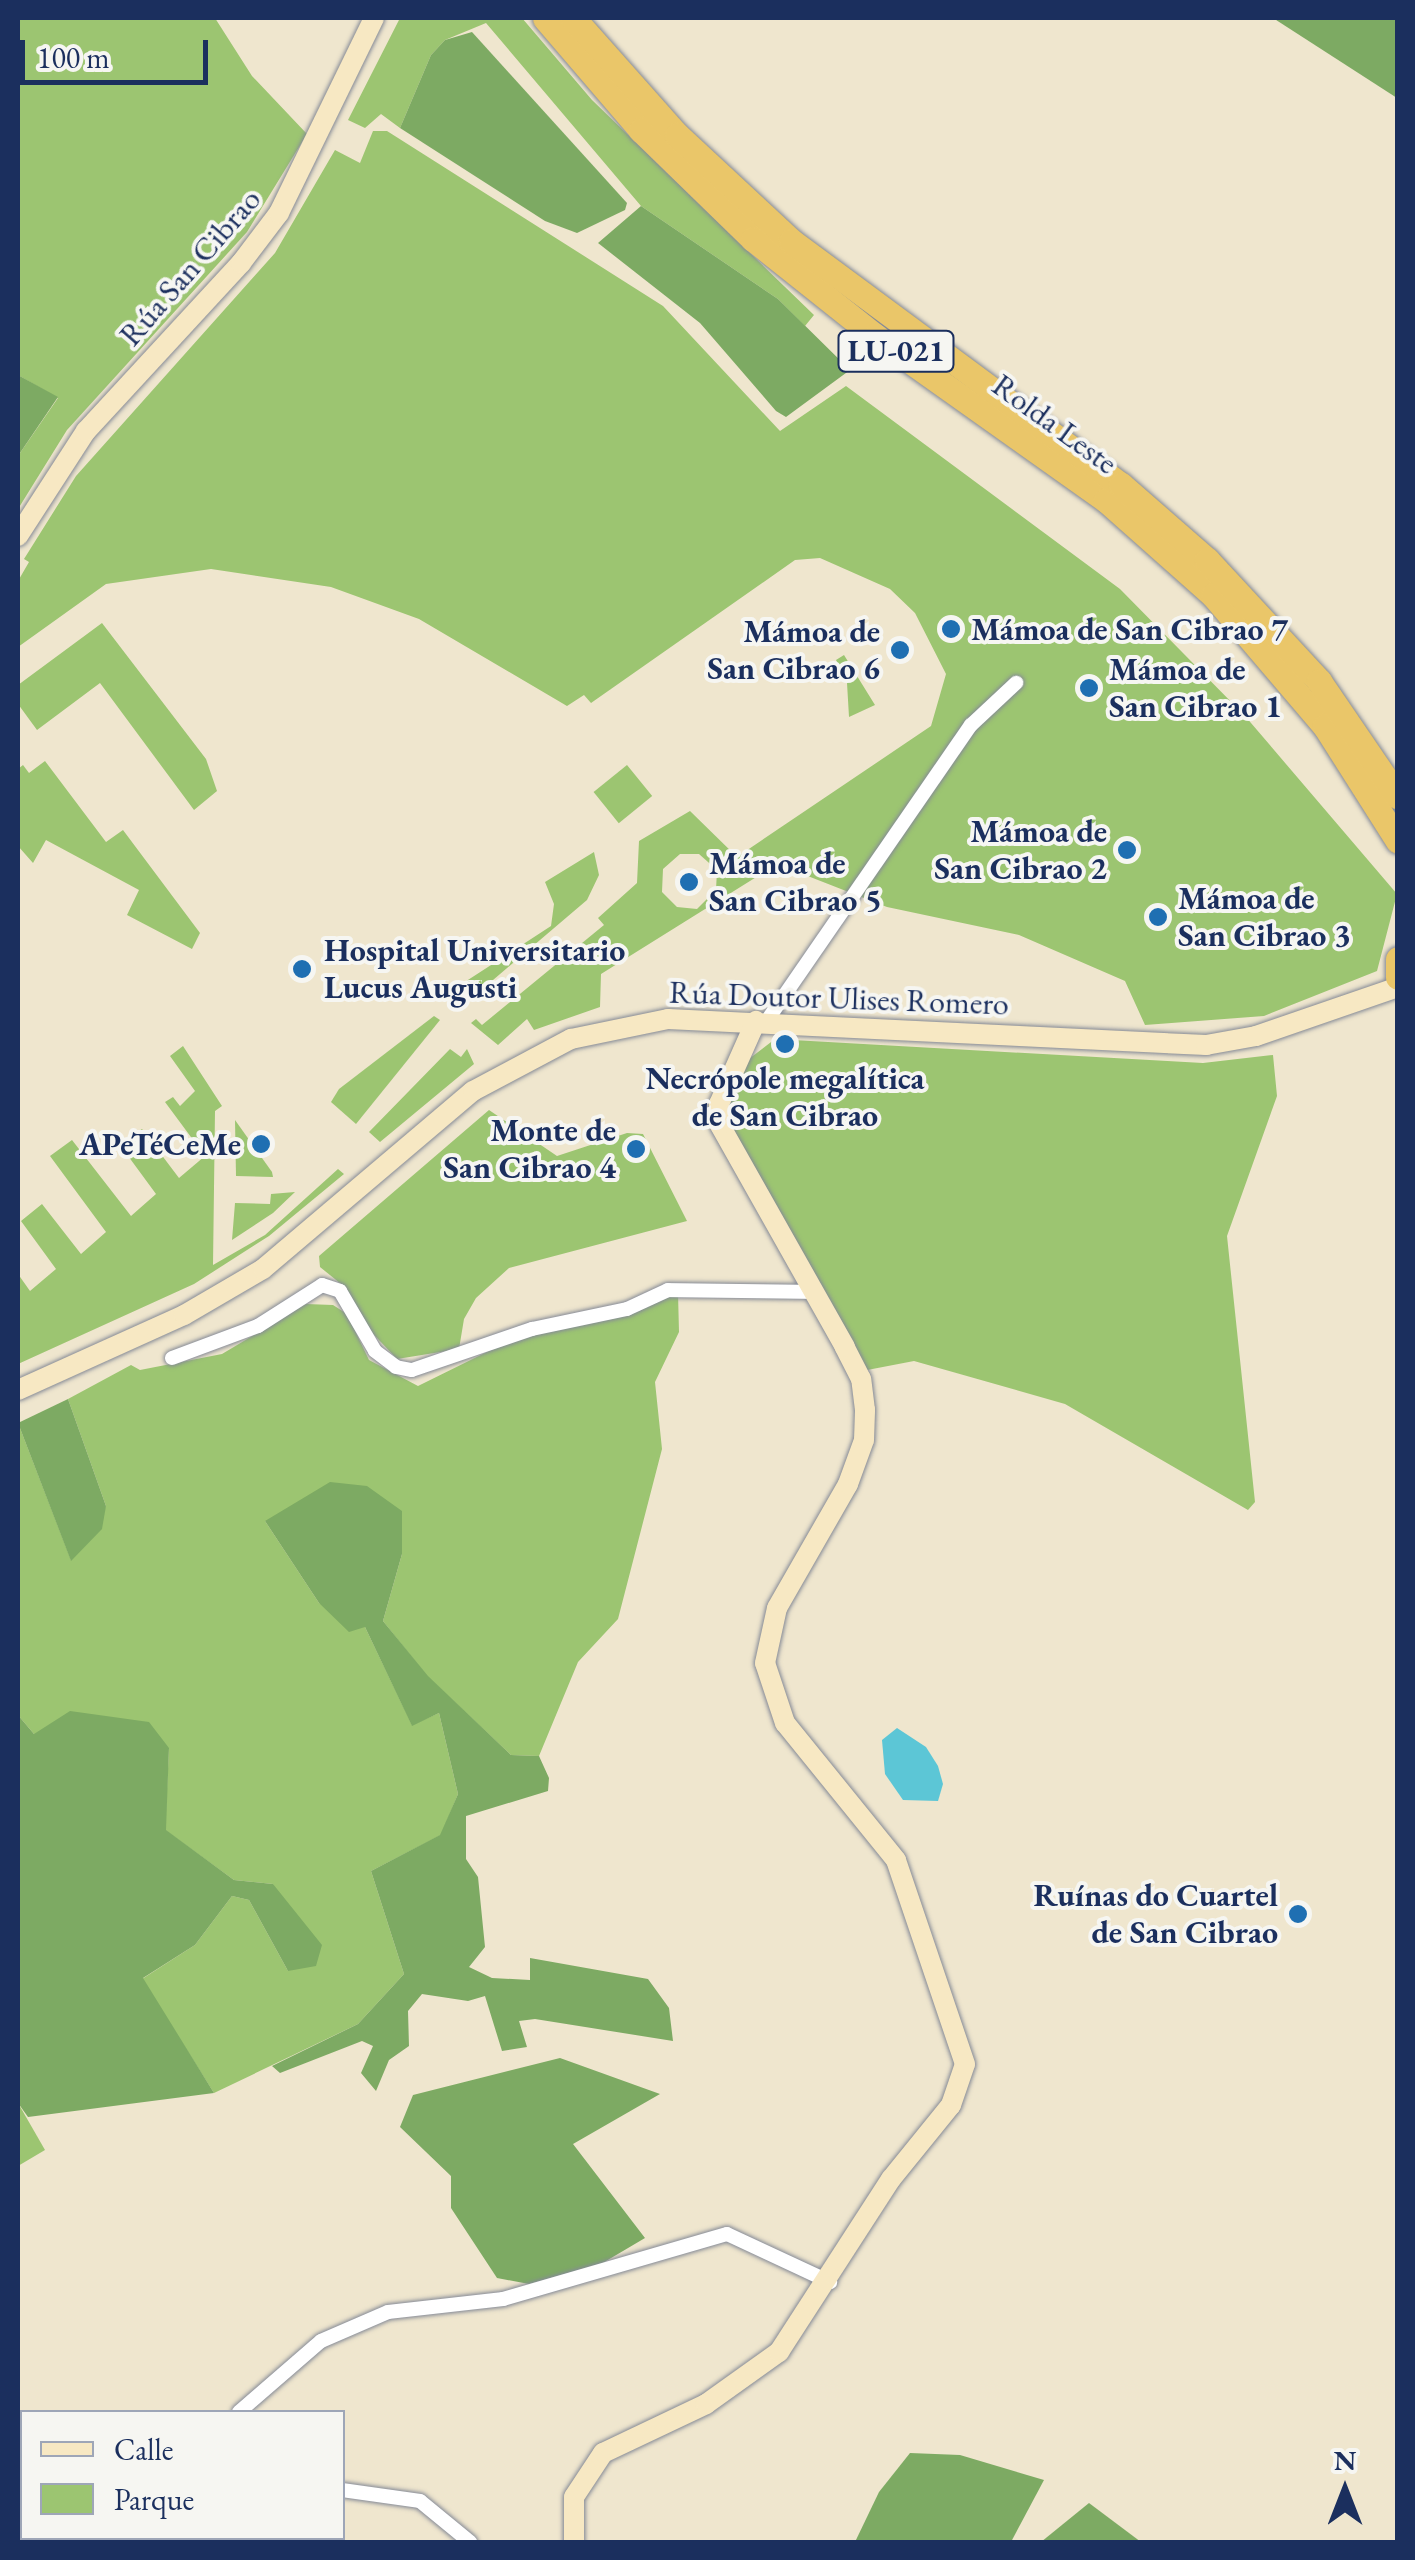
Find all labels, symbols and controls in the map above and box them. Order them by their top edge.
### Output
scale bar [25,20,212,82]
text: 100 m [37,38,110,77]
street label: Rúa San Cibrao [111,180,269,354]
road number: LU-021 [836,326,956,376]
street label: Rolda Leste [985,366,1125,482]
place label: Mámoa de San Cibrao 7 [971,610,1288,648]
place label: Mámoa de San Cibrao 6 [707,613,880,688]
marker: Mámoa de San Cibrao 7 [940,618,962,640]
marker: Mámoa de San Cibrao 6 [889,639,911,661]
place label: Mámoa de San Cibrao 1 [1109,651,1282,726]
marker: Mámoa de San Cibrao 1 [1078,677,1100,699]
place label: Mámoa de San Cibrao 2 [934,813,1107,888]
marker: Mámoa de San Cibrao 2 [1116,839,1138,861]
place label: Mámoa de San Cibrao 5 [709,845,882,920]
marker: Mámoa de San Cibrao 5 [678,871,700,893]
place label: Mámoa de San Cibrao 3 [1178,880,1351,955]
marker: Mámoa de San Cibrao 3 [1147,906,1169,928]
place label: Hospital Universitario Lucus Augusti [324,932,625,1007]
marker: Hospital Universitario Lucus Augusti [289,956,315,982]
street label: Rúa Doutor Ulises Romero [668,973,1010,1023]
marker: Necrópole megalítica de San Cibrao [774,1033,796,1055]
place label: Necrópole megalítica de San Cibrao [645,1060,925,1135]
place label: Monte de San Cibrao 4 [443,1112,616,1187]
place label: APeTéCeMe [79,1125,241,1163]
marker: APeTéCeMe [250,1133,272,1155]
marker: Monte de San Cibrao 4 [625,1138,647,1160]
place label: Ruínas do Cuartel de San Cibrao [1033,1877,1278,1952]
marker: Ruínas do Cuartel de San Cibrao [1287,1903,1309,1925]
legend [20,2410,345,2540]
text: Calle [114,2430,173,2469]
north arrow [1295,2440,1395,2540]
text: N [1334,2442,1356,2478]
text: Parque [114,2480,194,2519]

